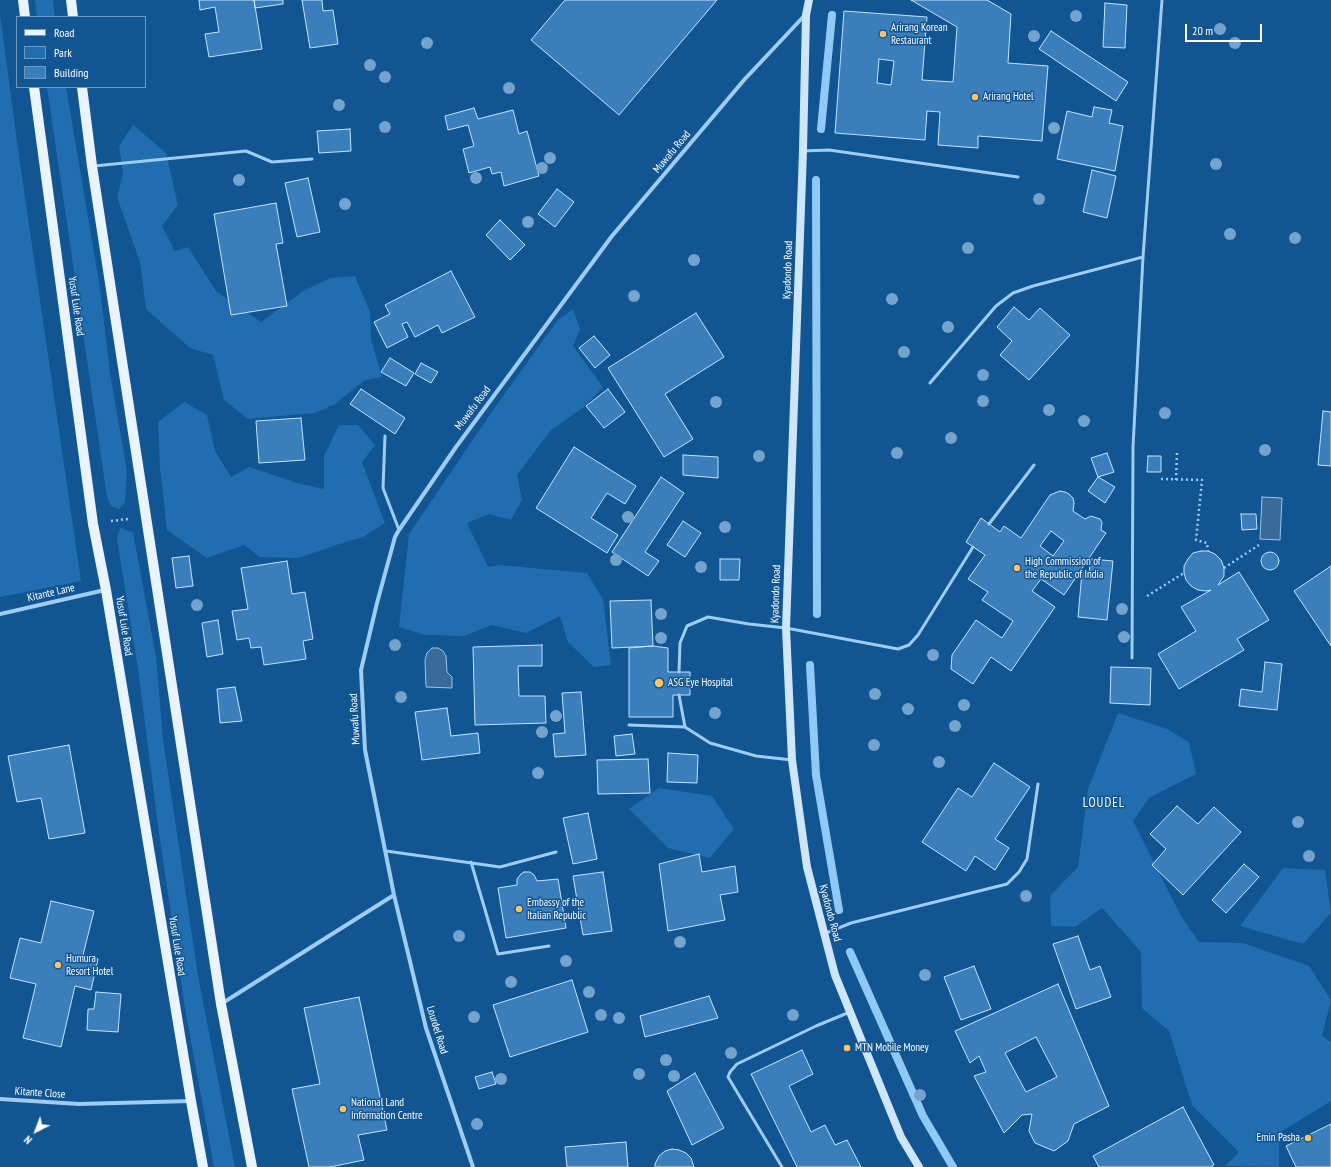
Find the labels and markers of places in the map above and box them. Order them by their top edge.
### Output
place label: Arirang Korean Restaurant [891,21,947,47]
marker: Arirang Korean Restaurant [878,29,888,39]
place label: Arirang Hotel [983,90,1034,104]
marker: Arirang Hotel [970,92,980,102]
place label: High Commission of the Republic of India [1025,555,1103,581]
marker: High Commission of the Republic of India [1012,563,1022,573]
place label: ASG Eye Hospital [668,676,733,690]
marker: ASG Eye Hospital [653,677,665,689]
place label: Embassy of the Italian Republic [527,896,586,922]
marker: Embassy of the Italian Republic [514,904,524,914]
place label: Humura Resort Hotel [66,952,113,978]
marker: Humura Resort Hotel [53,960,63,970]
place label: MTN Mobile Money [855,1041,929,1055]
marker: MTN Mobile Money [842,1043,852,1053]
place label: National Land Information Centre [351,1096,422,1122]
marker: National Land Information Centre [338,1104,348,1114]
place label: Emin Pasha [1257,1131,1300,1145]
marker: Emin Pasha [1303,1133,1313,1143]

